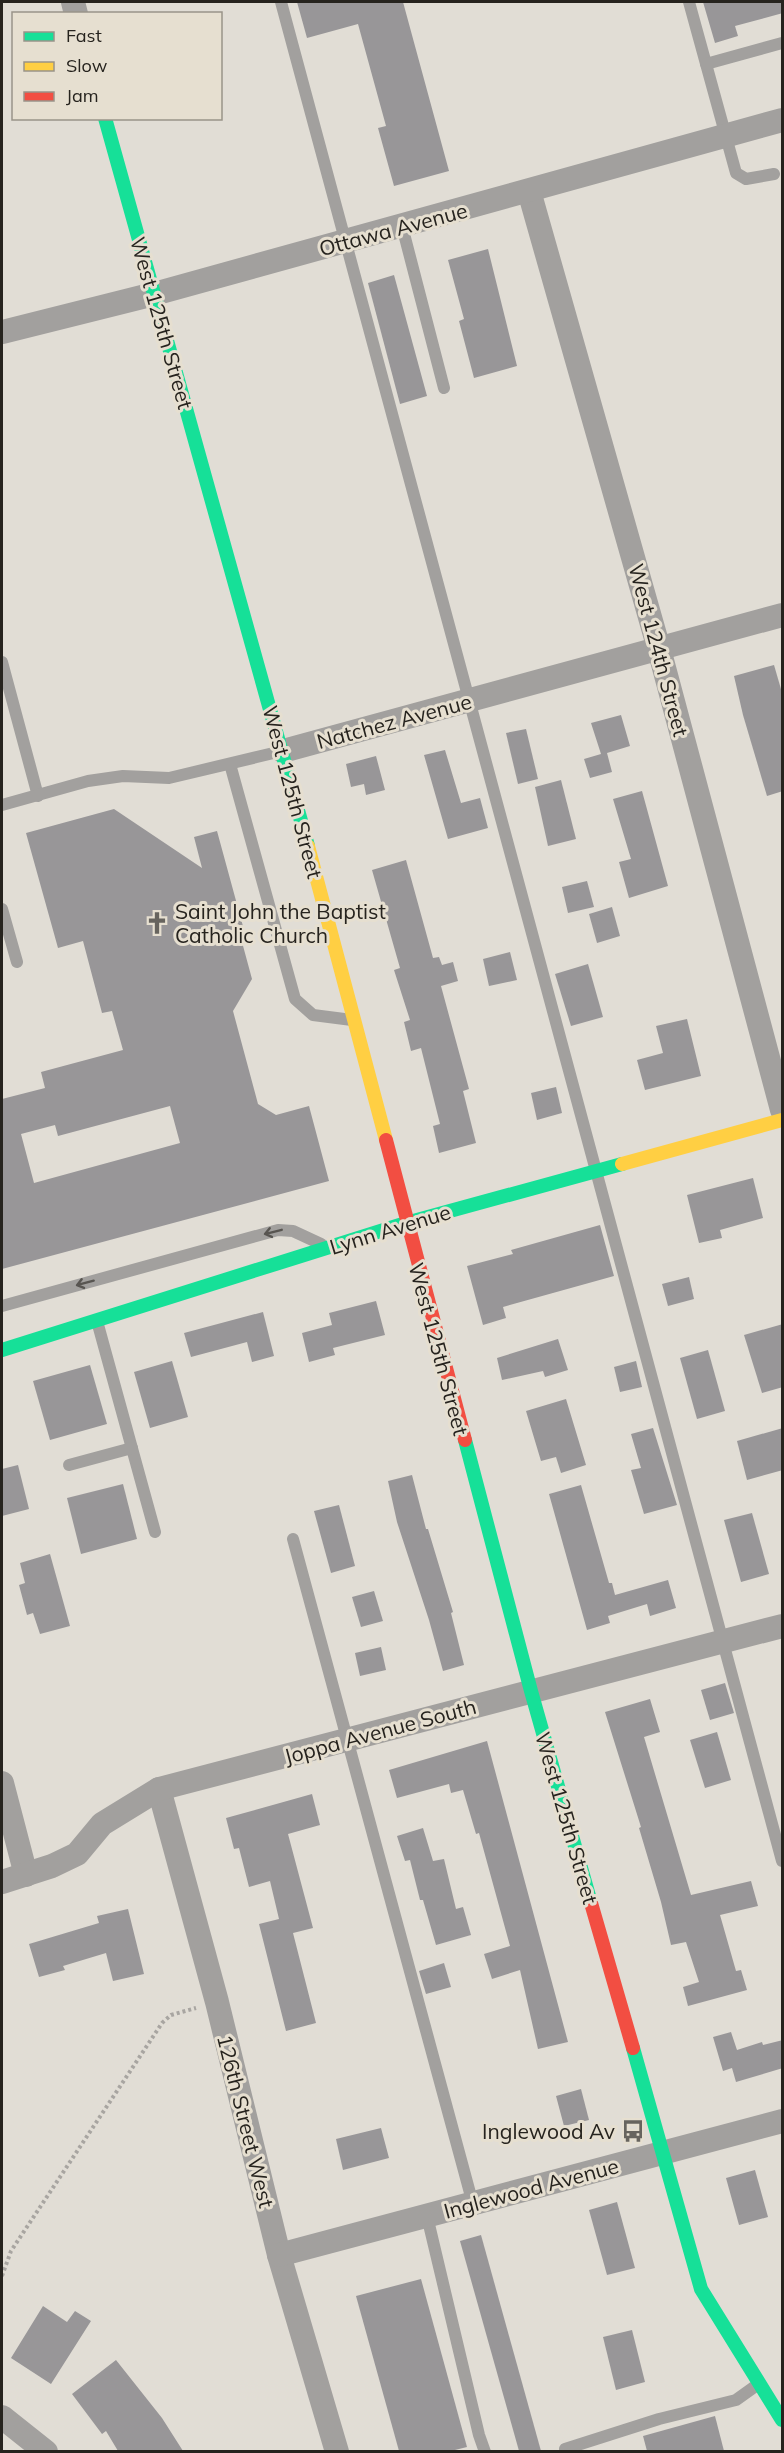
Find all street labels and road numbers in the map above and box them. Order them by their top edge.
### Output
street label: Ottawa Avenue [316,197,470,261]
street label: West 125th Street [125,234,199,412]
street label: West 124th Street [623,561,695,739]
street label: Natchez Avenue [314,688,474,754]
street label: West 125th Street [257,703,329,881]
street label: Lynn Avenue [326,1198,454,1260]
street label: West 125th Street [403,1260,475,1438]
street label: Joppa Avenue South [281,1693,479,1769]
street label: West 125th Street [530,1729,604,1907]
street label: 126th Street West [212,2032,280,2210]
street label: Inglewood Avenue [441,2152,621,2224]

